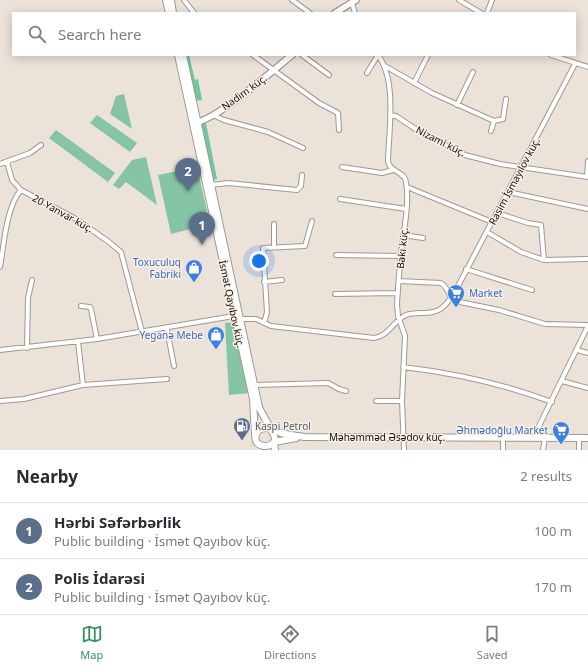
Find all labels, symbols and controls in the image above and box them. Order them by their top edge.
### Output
search box [12,12,576,56]
icon: search [26,23,48,45]
text: Search here [58,24,141,44]
street label: Nadim küç. [218,71,270,113]
street label: Nizami küç. [414,122,468,160]
street label: Rasim İsmayılov küç. [485,135,543,227]
pin: 2 [175,158,201,191]
street label: 20 Yanvar küç. [30,191,96,235]
pin: 1 [189,212,215,245]
street label: Bakı küç. [393,227,411,269]
your location [249,251,269,271]
place label: Toxuculuq Fabriki [133,255,181,281]
shop icon: Toxuculuq Fabriki [184,258,204,283]
street label: İsmət Qayıbov küç. [216,259,248,349]
supermarket icon: Market [446,283,466,308]
place label: Market [469,286,503,300]
shop icon: Yeganə Mebe [206,325,226,350]
place label: Yeganə Mebe [140,328,203,342]
fuel station icon: Kaspi Petrol [232,416,252,441]
place label: Kaspi Petrol [255,419,311,433]
supermarket icon: Əhmədoğlu Market [551,420,571,445]
place label: Əhmədoğlu Market [456,423,548,437]
street label: Məhəmməd Əsədov küç. [329,430,445,444]
text: Nearby [16,465,78,488]
text: 2 results [520,467,572,485]
text: Hərbi Səfərbərlik [54,512,181,532]
text: 1 [25,522,33,540]
text: 100 m [534,522,572,540]
text: Public building · İsmət Qayıbov küç. [54,532,271,550]
text: Polis İdarəsi [54,568,145,588]
text: 2 [25,578,33,596]
text: 170 m [534,578,572,596]
text: Public building · İsmət Qayıbov küç. [54,588,271,606]
tab: Map [80,623,103,662]
tab: Directions [264,623,316,662]
tab: Saved [477,623,508,662]

